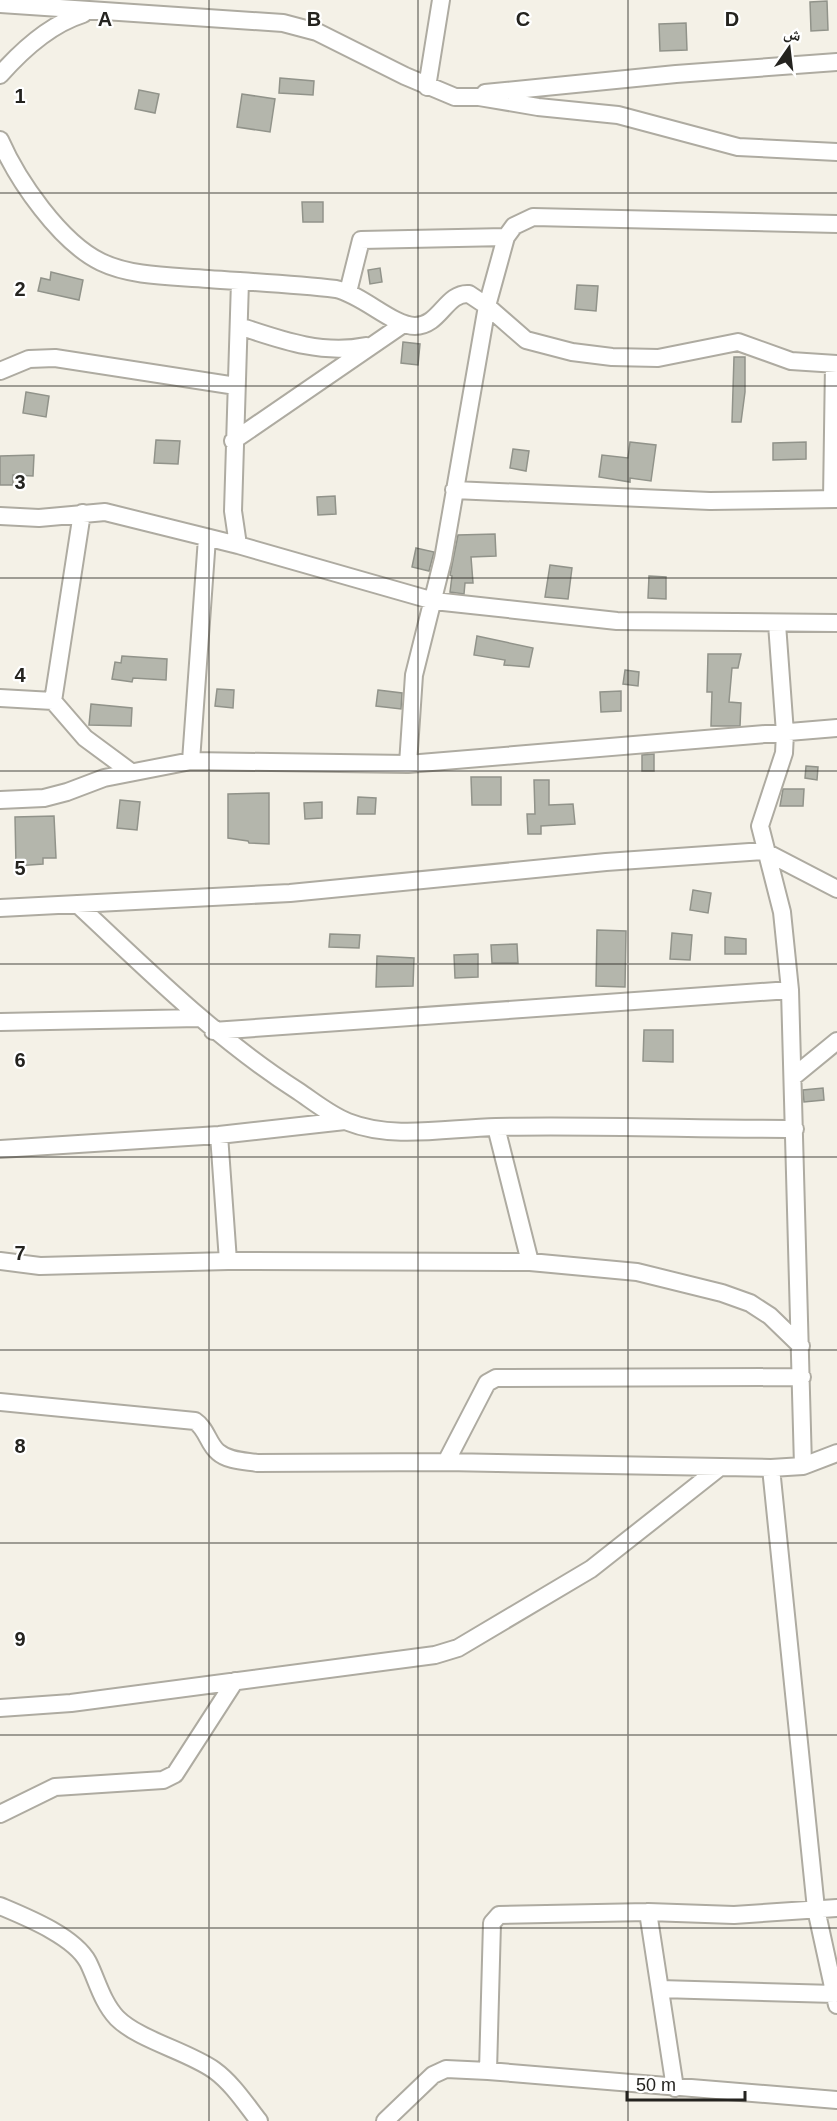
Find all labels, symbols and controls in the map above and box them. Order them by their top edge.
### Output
text: A [98,8,112,30]
text: B [307,8,321,30]
text: C [516,8,530,30]
text: D [725,8,739,30]
north arrow [759,18,819,78]
text: ش [782,24,803,45]
text: 1 [14,85,26,107]
text: 2 [14,278,26,300]
text: 3 [14,471,26,493]
text: 4 [14,664,26,686]
text: 5 [14,857,26,879]
text: 6 [14,1049,26,1071]
text: 7 [14,1242,26,1264]
text: 8 [14,1435,26,1457]
text: 9 [14,1628,26,1650]
scale bar [627,2064,746,2102]
text: 50 m [636,2075,676,2095]

